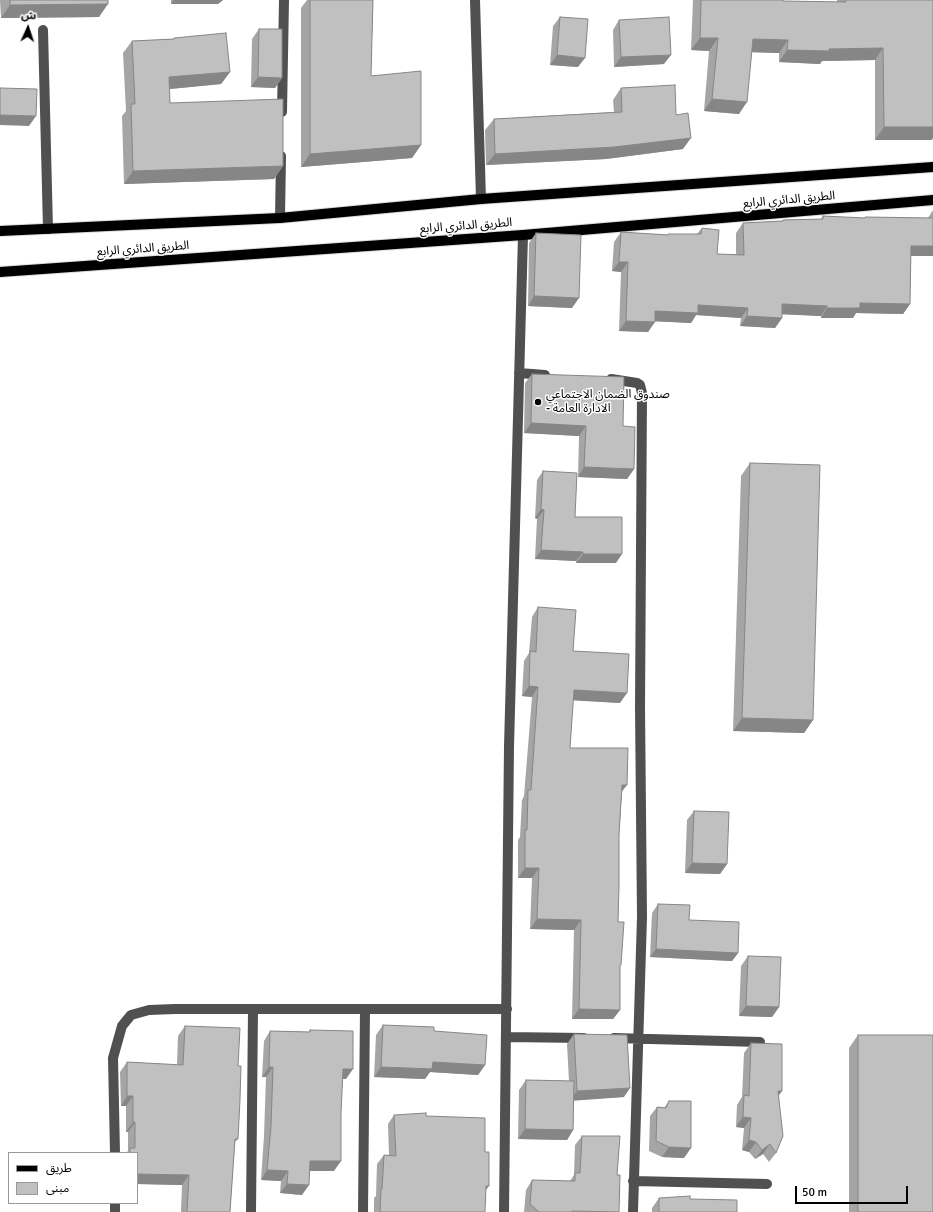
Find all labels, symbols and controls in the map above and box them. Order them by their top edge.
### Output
north arrow [8,8,48,48]
text: ش [21,9,37,22]
street label: الطريق الدائري الرابع [742,189,836,211]
street label: الطريق الدائري الرابع [419,216,513,236]
street label: الطريق الدائري الرابع [96,239,190,259]
place label: صندوق الضمان الاجتماعي - الادارة العامة [546,388,670,416]
marker: صندوق الضمان الاجتماعي - الادارة العامة [533,397,543,407]
legend [8,1152,138,1204]
text: طريق [46,1161,72,1176]
scale bar [797,1178,910,1204]
text: مبنى [46,1181,69,1196]
text: 50 m [802,1185,827,1200]

